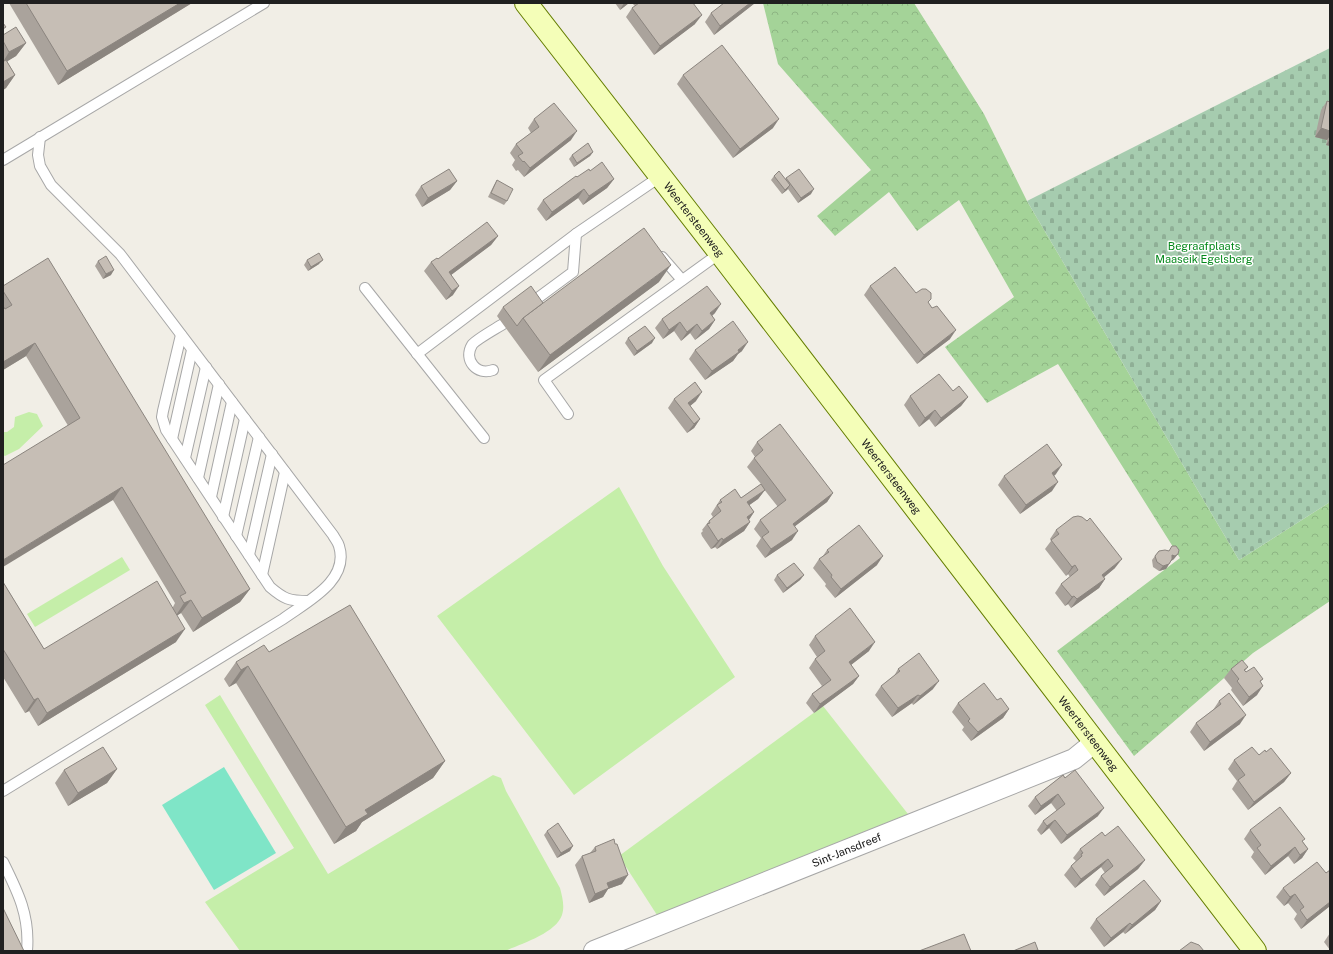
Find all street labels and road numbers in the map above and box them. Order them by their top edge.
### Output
street label: Weertersteenweg [661,180,727,259]
street label: Weertersteenweg [859,437,924,516]
street label: Weertersteenweg [1056,694,1121,773]
street label: Sint-Jansdreef [810,830,884,869]

